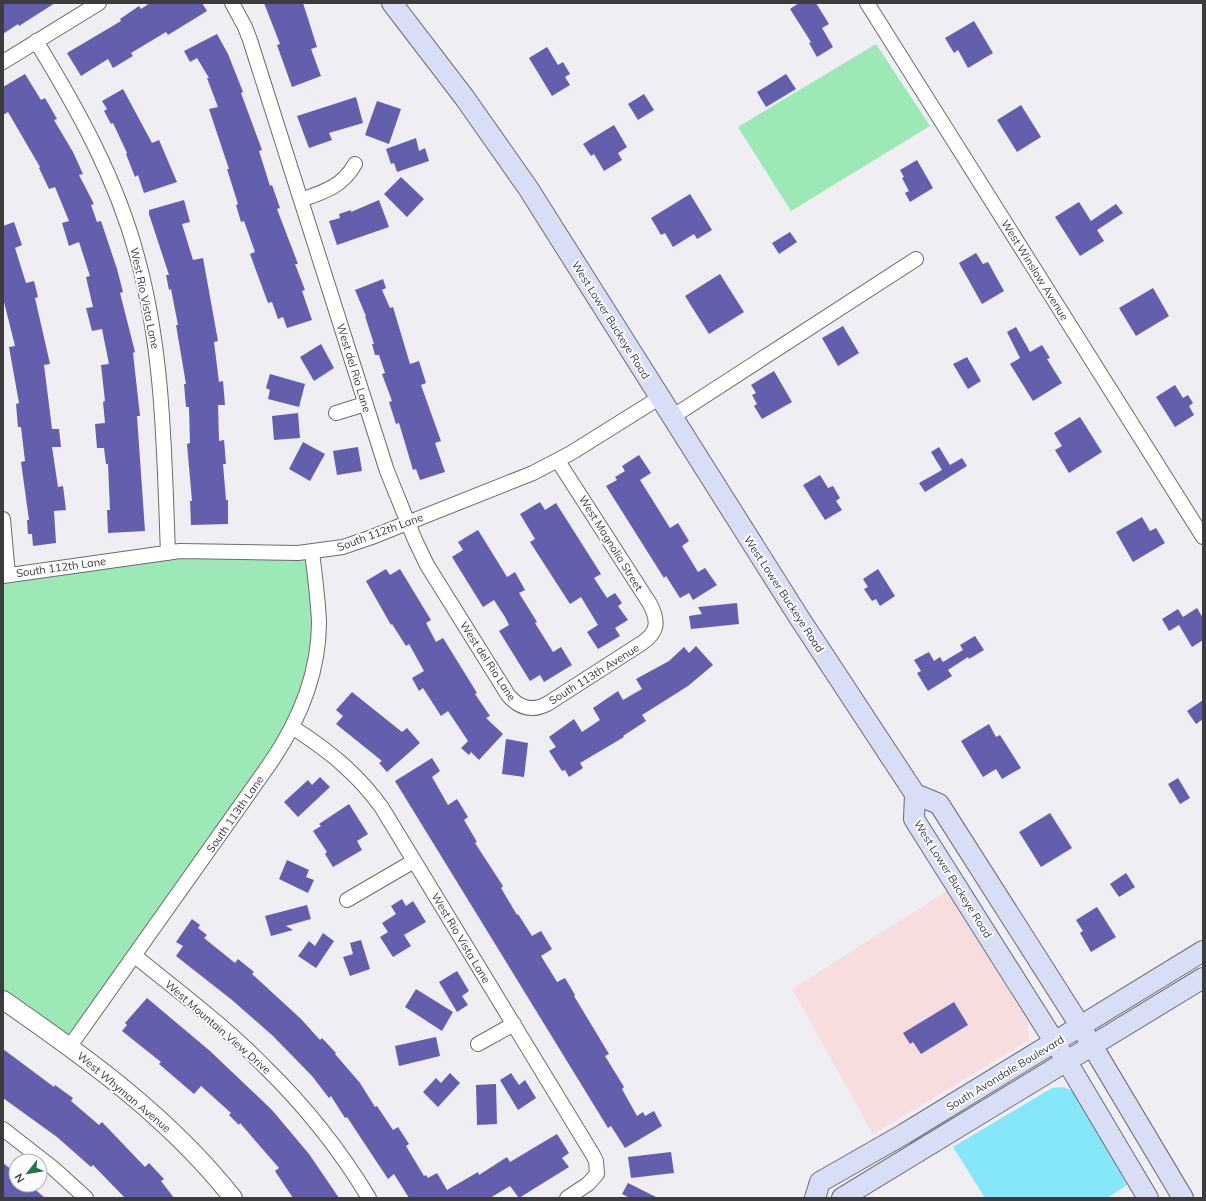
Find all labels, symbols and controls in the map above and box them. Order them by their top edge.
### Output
street label: West Winslow Avenue [998,217,1072,323]
street label: West Rio Vista Lane [127,246,163,350]
street label: West Lower Buckeye Road [569,258,653,382]
street label: West del Rio Lane [334,322,374,414]
street label: West Magnolia Street [576,493,646,594]
street label: South 112th Lane [335,510,425,554]
street label: West Lower Buckeye Road [741,533,827,655]
street label: South 112th Lane [15,554,107,580]
street label: West del Rio Lane [457,619,519,703]
street label: South 113th Avenue [546,641,642,707]
street label: South 113th Lane [203,773,267,855]
street label: West Lower Buckeye Road [911,817,995,941]
street label: West Rio Vista Lane [428,890,494,986]
street label: West Mountain View Drive [162,977,274,1077]
street label: South Avondale Boulevard [943,1032,1067,1114]
street label: West Whyman Avenue [74,1049,174,1135]
north arrow [8,1153,48,1193]
text: N [11,1171,28,1185]

